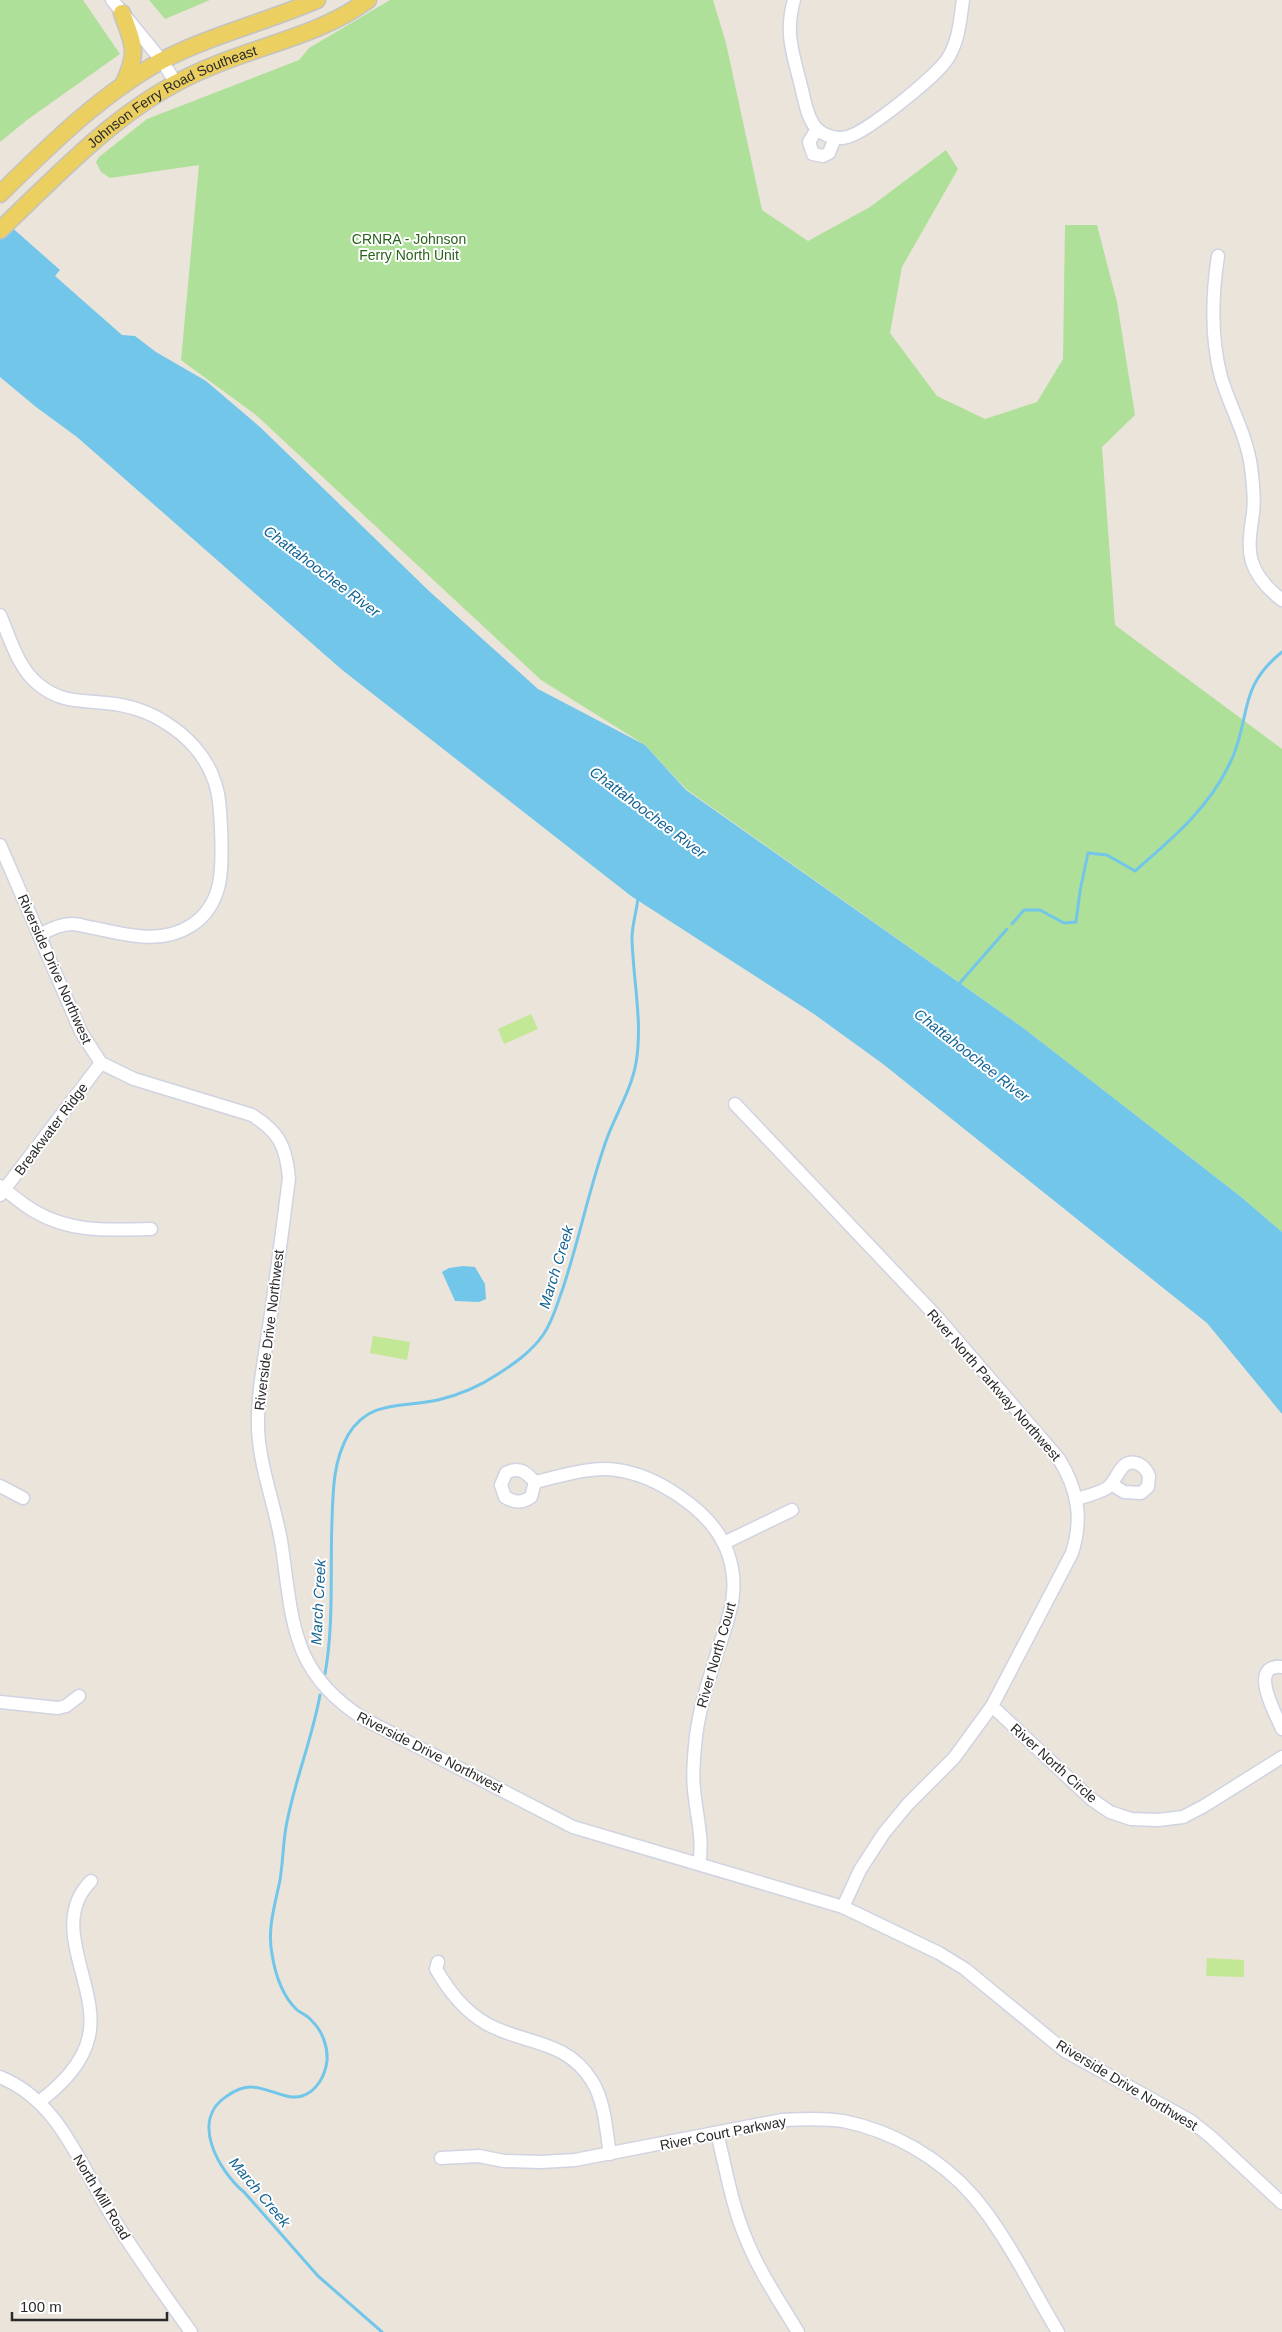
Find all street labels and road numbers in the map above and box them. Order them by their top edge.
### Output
street label: Johnson Ferry Road Southeast [84,42,259,151]
street label: Riverside Drive Northwest [15,892,95,1046]
street label: Breakwater Ridge [11,1080,91,1178]
street label: Riverside Drive Northwest [251,1249,287,1411]
street label: River North Parkway Northwest [924,1306,1064,1464]
street label: River North Court [693,1600,739,1710]
street label: Riverside Drive Northwest [354,1708,506,1796]
street label: River North Circle [1008,1720,1101,1806]
street label: Riverside Drive Northwest [1054,2036,1201,2134]
street label: River Court Parkway [658,2113,788,2153]
street label: North Mill Road [70,2152,134,2242]

